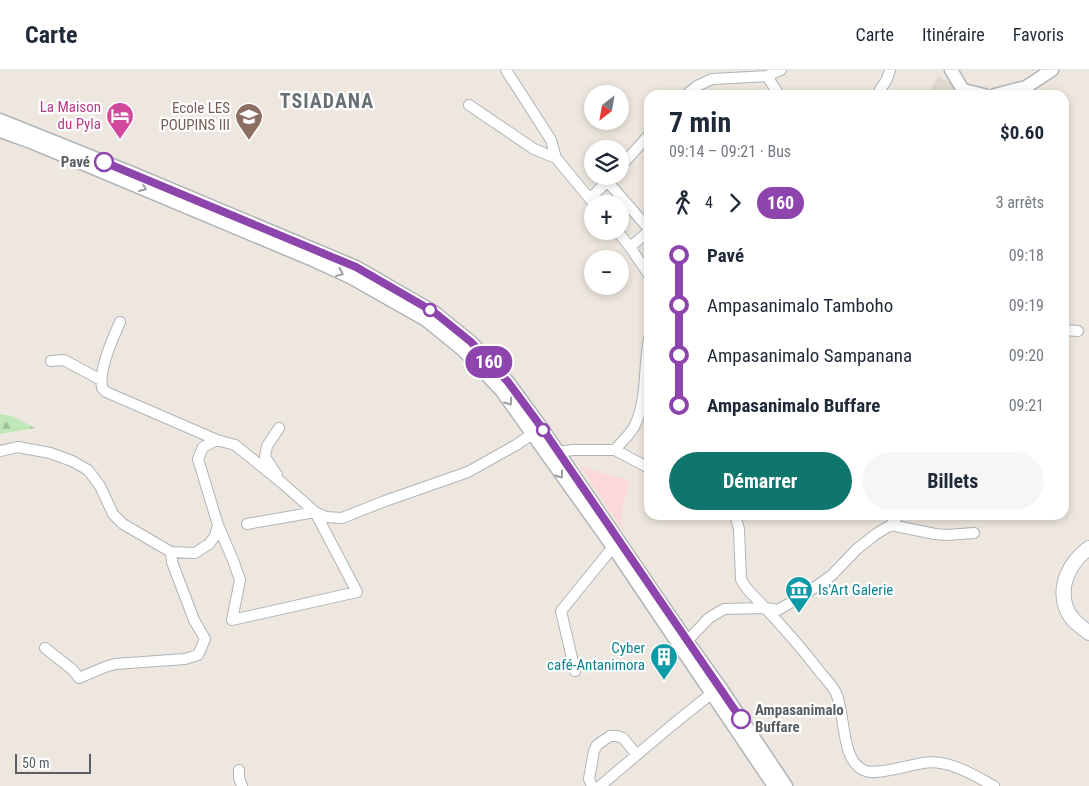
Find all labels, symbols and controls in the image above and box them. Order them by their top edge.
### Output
text: Carte [25,21,77,49]
text: Carte [855,24,894,45]
text: Itinéraire [922,24,985,45]
text: Favoris [1013,24,1064,45]
north arrow [584,85,629,130]
map controls [584,85,629,295]
district label: TSIADANA [280,89,374,113]
place label: La Maison du Pyla [40,98,101,133]
place label: Ecole LES POUPINS III [160,99,230,134]
hotel icon: La Maison du Pyla [105,101,135,140]
school or university icon: Ecole LES POUPINS III [234,102,264,141]
text: 7 min [669,106,731,139]
text: $0.60 [1000,121,1044,144]
button: layers [584,140,629,185]
text: 09:14 – 09:21 · Bus [669,142,791,161]
marker: Pavé [94,152,114,172]
place label: Pavé [61,153,90,171]
one-way arrow [138,182,147,193]
icon: walk [669,189,697,217]
icon: forward [721,189,749,217]
text: 160 [767,192,794,213]
text: 4 [705,193,713,212]
text: 3 arrêts [996,193,1044,212]
button: + [584,195,629,240]
text: Pavé [707,244,744,267]
text: 09:18 [1009,246,1044,265]
button: − [584,250,629,295]
one-way arrow [335,267,344,277]
text: Ampasanimalo Tamboho [707,294,893,317]
text: 09:19 [1009,296,1044,315]
unlabelled marker [423,303,437,317]
text: Ampasanimalo Sampanana [707,344,912,367]
line badge: 160 [460,346,518,378]
text: 09:20 [1009,346,1044,365]
text: 160 [475,351,503,372]
text: Ampasanimalo Buffare [707,394,880,417]
one-way arrow [503,396,512,406]
text: 09:21 [1009,396,1044,415]
unlabelled marker [536,423,550,437]
button: Démarrer [669,452,852,510]
button: Billets [862,452,1044,510]
one-way arrow [554,469,563,478]
museum icon: Is'Art Galerie [784,575,814,614]
place label: Is'Art Galerie [818,581,893,599]
place label: Cyber café-Antanimora [547,639,645,674]
building icon: Cyber café-Antanimora [649,642,679,681]
place label: Ampasanimalo Buffare [755,701,844,736]
marker: Ampasanimalo Buffare [731,709,751,729]
scale bar [15,751,91,774]
text: 50 m [22,755,50,771]

